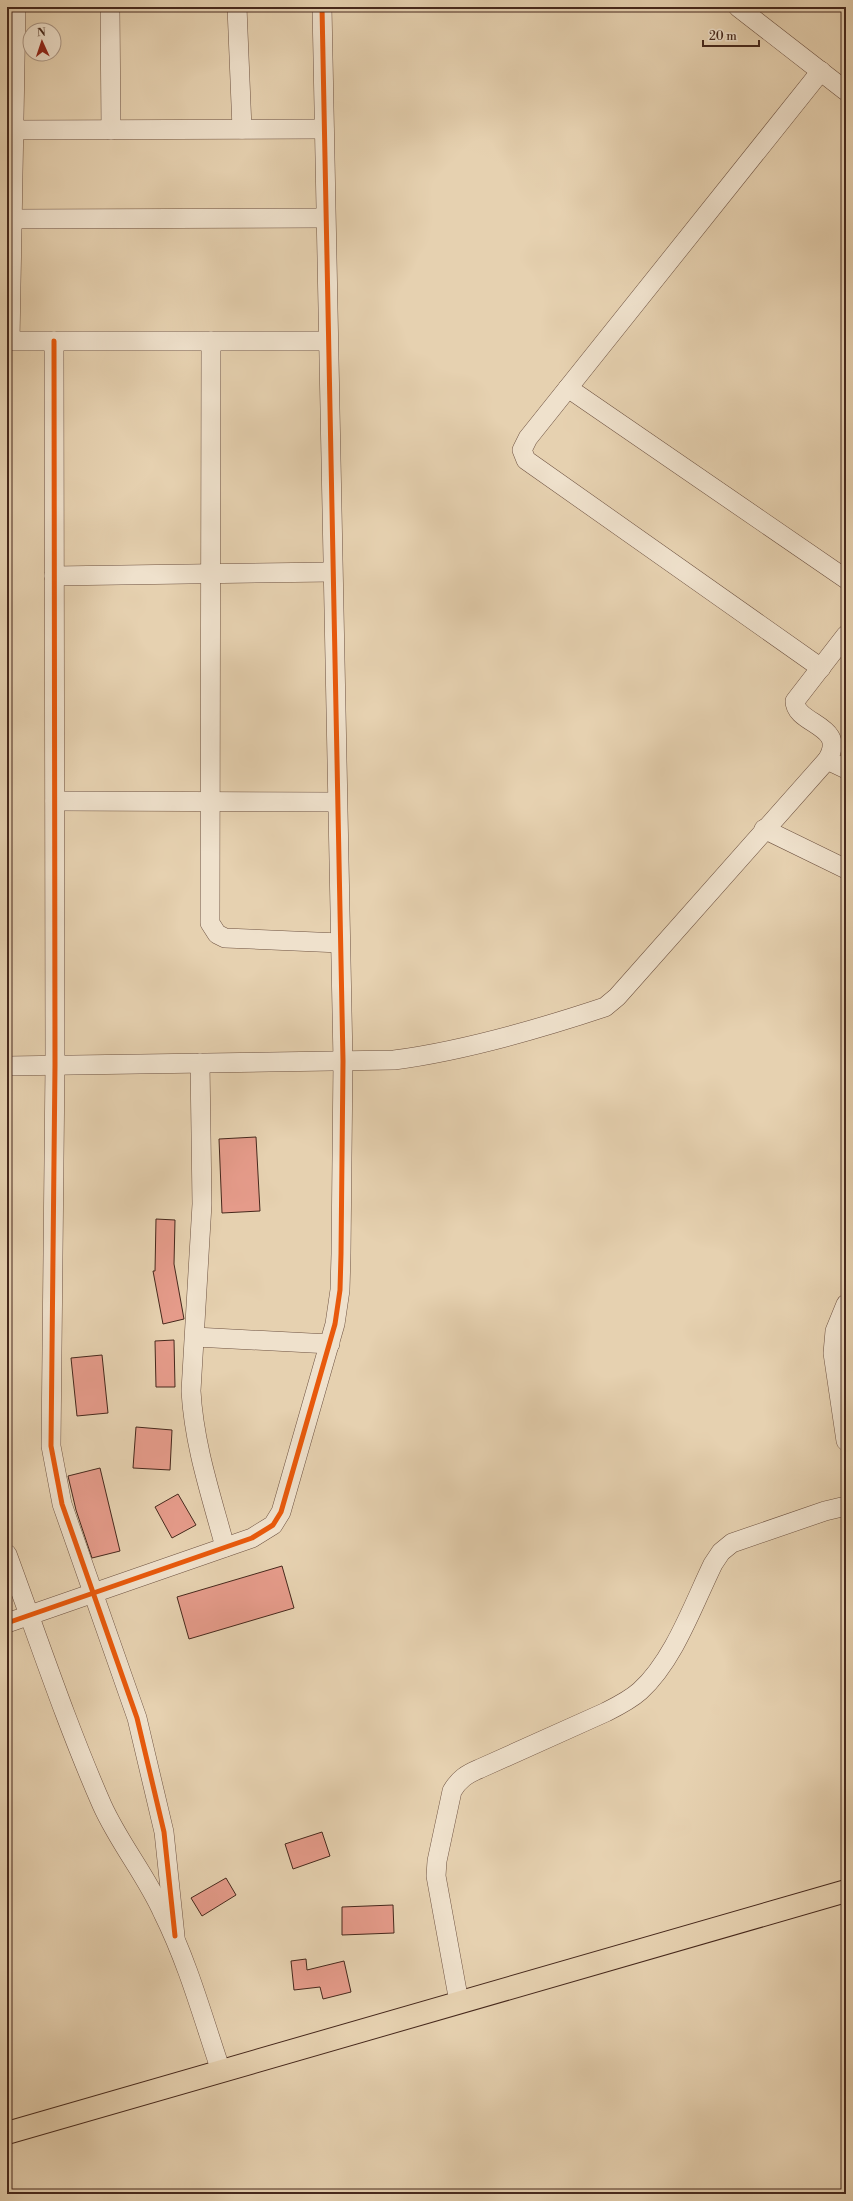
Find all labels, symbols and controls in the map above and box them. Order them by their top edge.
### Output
north arrow [22,22,62,62]
scale bar [703,22,759,48]
text: N [37,26,47,40]
text: 20 m [709,29,737,44]

